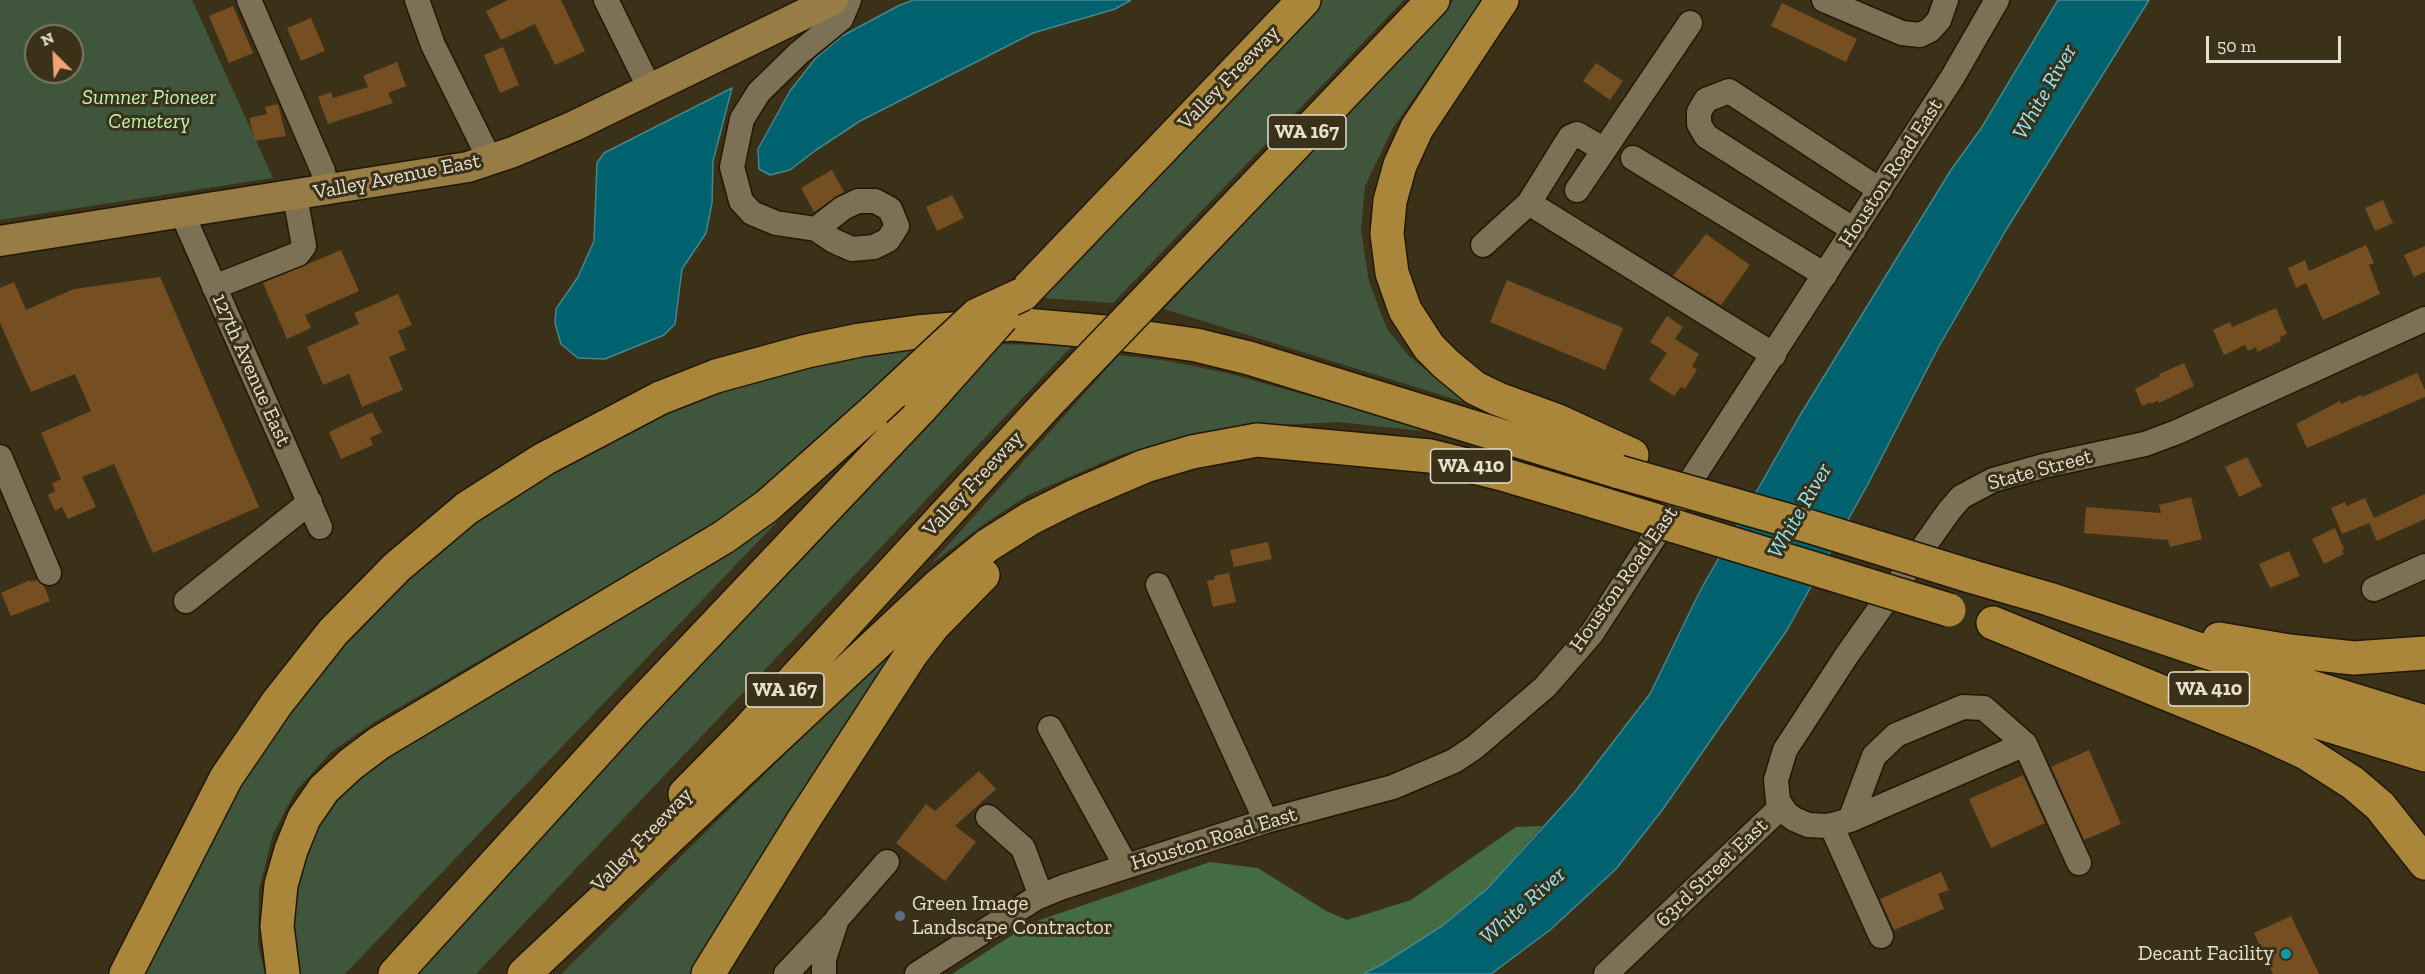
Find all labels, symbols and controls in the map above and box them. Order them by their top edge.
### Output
street label: Valley Freeway [1173,21,1285,135]
north arrow [24,24,84,84]
scale bar [2209,24,2344,62]
text: N [38,28,57,50]
text: 50 m [2217,35,2256,57]
water label: White River [2007,40,2083,144]
park label: Sumner Pioneer Cemetery [82,85,216,135]
street label: Houston Road East [1834,94,1948,252]
road number: WA 167 [1268,115,1346,149]
street label: Valley Avenue East [311,148,483,206]
street label: 127th Avenue East [206,290,296,450]
street label: Valley Freeway [918,426,1028,542]
street label: State Street [1985,444,2095,496]
road number: WA 410 [1430,449,1512,483]
water label: White River [1762,459,1838,563]
street label: Houston Road East [1564,501,1684,657]
road number: WA 410 [2168,672,2250,706]
road number: WA 167 [746,673,824,707]
street label: Valley Freeway [586,783,698,897]
street label: Houston Road East [1128,802,1300,876]
street label: 63rd Street East [1651,813,1773,933]
water label: White River [1475,862,1571,950]
place label: Green Image Landscape Contractor [912,891,1113,941]
marker: Green Image Landscape Contractor [893,909,907,923]
place label: Decant Facility [2138,941,2274,967]
marker: Decant Facility [2279,947,2293,961]

